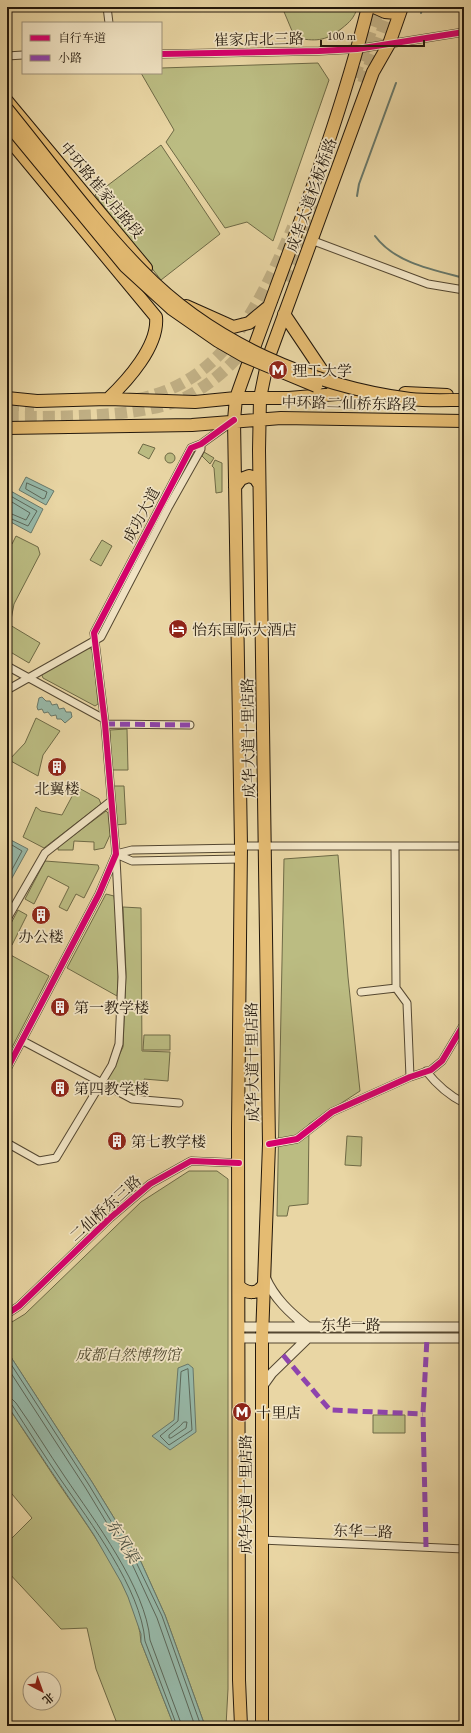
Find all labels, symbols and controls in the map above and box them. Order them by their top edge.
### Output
legend [22,22,162,74]
scale bar [321,22,424,48]
text: 100 m [327,28,357,44]
street label: 崔家店北三路 [214,29,304,49]
text: 自行车道 [58,30,106,46]
text: 小路 [58,50,82,66]
street label: 成华大道杉板桥路 [282,135,340,255]
street label: 中环路崔家店路段 [56,138,148,242]
metro station icon: 理工大学 [267,359,289,381]
place label: 理工大学 [292,361,352,380]
street label: 中环路二仙桥东路段 [281,392,417,414]
street label: 成功大道 [119,484,163,546]
hotel icon: 怡东国际大酒店 [167,618,189,640]
place label: 怡东国际大酒店 [192,620,297,639]
street label: 成华大道十里店路 [237,678,259,798]
building icon: 北翼楼 [46,756,68,778]
place label: 北翼楼 [34,779,80,798]
building icon: 办公楼 [30,904,52,926]
place label: 办公楼 [18,927,64,946]
building icon: 第一教学楼 [49,996,71,1018]
place label: 第一教学楼 [74,998,149,1017]
street label: 成华大道十里店路 [241,1002,263,1122]
building icon: 第四教学楼 [49,1077,71,1099]
place label: 第四教学楼 [74,1079,149,1098]
building icon: 第七教学楼 [106,1130,128,1152]
place label: 第七教学楼 [131,1132,206,1151]
street label: 二仙桥东三路 [65,1171,145,1245]
street label: 东华一路 [321,1315,381,1334]
park label: 成都自然博物馆 [75,1345,183,1364]
metro station icon: 十里店 [231,1401,253,1423]
place label: 十里店 [256,1403,301,1422]
street label: 成华大道十里店路 [236,1434,255,1554]
water label: 东风渠 [101,1515,146,1569]
street label: 东华二路 [333,1520,393,1542]
north arrow [22,1671,62,1711]
text: 北 [40,1690,57,1707]

